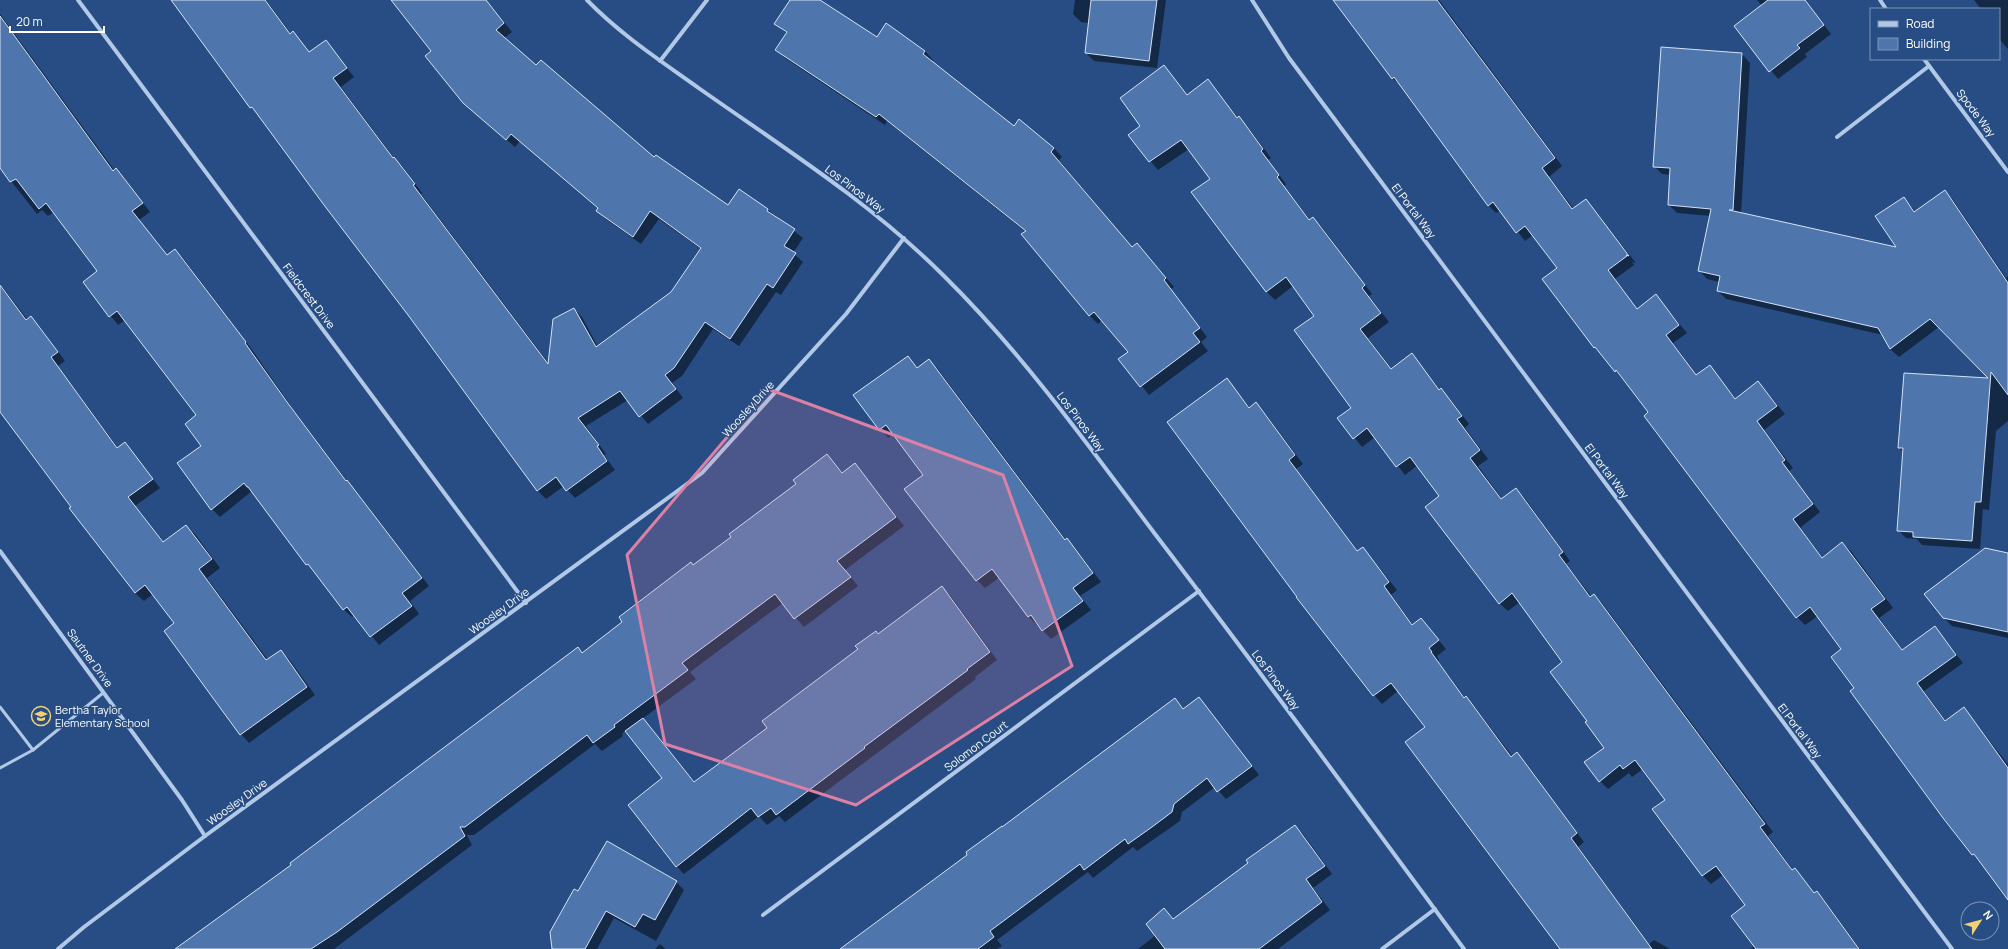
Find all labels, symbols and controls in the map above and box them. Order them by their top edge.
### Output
scale bar [10,8,104,34]
legend [1870,8,2000,60]
text: 20 m [16,13,43,30]
text: Road [1906,15,1934,32]
text: Building [1906,35,1950,52]
street label: Spode Way [1953,86,1999,140]
street label: Los Pinos Way [822,161,889,216]
street label: El Portal Way [1389,180,1440,241]
street label: Fieldcrest Drive [280,260,339,332]
street label: Woosley Drive [718,377,777,440]
street label: Los Pinos Way [1054,389,1109,455]
street label: El Portal Way [1582,440,1633,501]
street label: Woosley Drive [466,583,532,638]
street label: Sautner Drive [64,626,117,690]
street label: Los Pinos Way [1249,647,1304,713]
street label: El Portal Way [1775,700,1826,761]
place label: Bertha Taylor Elementary School [55,702,150,730]
school or university icon: Bertha Taylor Elementary School [30,705,52,727]
street label: Solomon Court [941,717,1011,775]
street label: Woosley Drive [204,774,270,829]
north arrow [1960,901,2000,941]
text: N [1980,907,1997,923]

